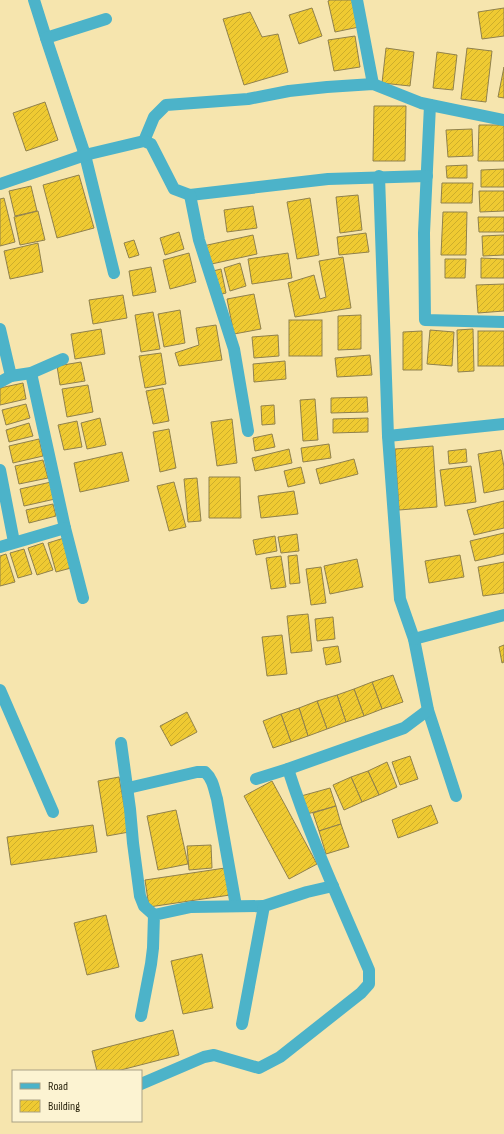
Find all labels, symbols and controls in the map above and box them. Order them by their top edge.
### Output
legend [12,1070,142,1122]
text: Road [48,1079,68,1094]
text: Building [48,1099,80,1114]

